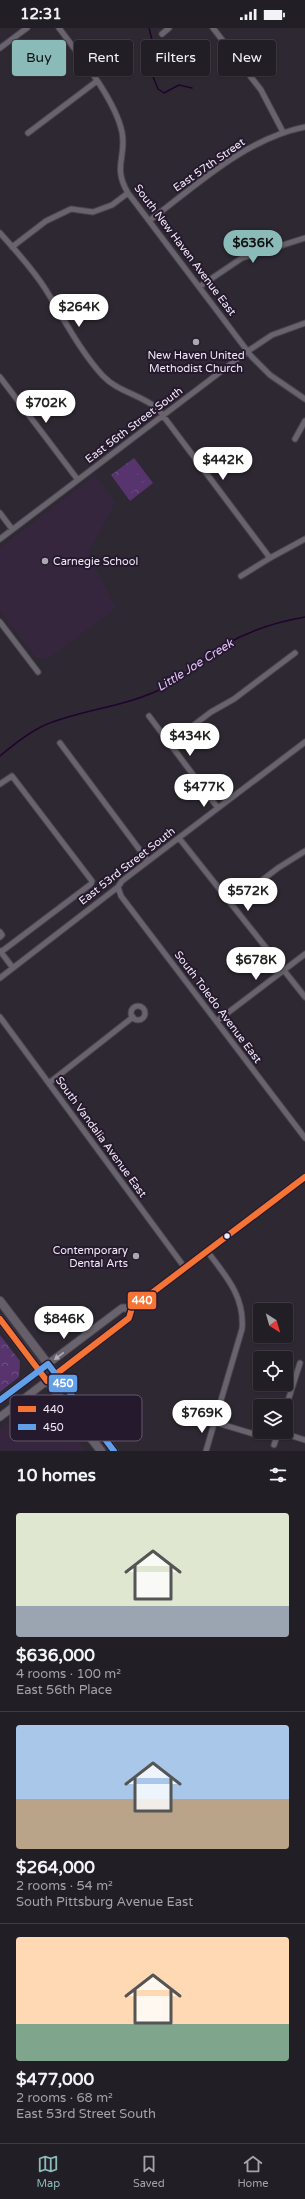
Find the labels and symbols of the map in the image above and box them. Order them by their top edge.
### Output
street label: East 57th Street [171,135,247,195]
street label: South New Haven Avenue East [131,182,239,318]
pin: $636K [225,230,281,264]
pin: $264K [51,294,107,328]
marker: New Haven United Methodist Church [191,337,201,347]
place label: New Haven United Methodist Church [147,349,245,375]
street label: East 56th Street South [83,384,185,466]
pin: $702K [18,390,74,424]
pin: $442K [195,447,251,481]
place label: Carnegie School [53,555,138,568]
marker: Carnegie School [40,556,50,566]
water label: Little Joe Creek [154,635,237,694]
pin: $434K [162,723,218,757]
pin: $477K [176,774,232,808]
street label: East 53rd Street South [76,824,178,908]
pin: $572K [220,878,276,912]
pin: $678K [228,947,284,981]
street label: South Toledo Avenue East [172,948,264,1066]
street label: South Vandalia Avenue East [53,1074,149,1200]
unlabelled marker [222,1231,232,1241]
place label: Contemporary Dental Arts [53,1244,128,1270]
marker: Contemporary Dental Arts [131,1251,141,1261]
line badge: 440 [127,1291,157,1310]
text: 440 [132,1294,152,1307]
north arrow [253,1303,293,1343]
pin: $846K [36,1306,92,1340]
one-way arrow [53,1351,64,1360]
line badge: 450 [48,1374,78,1393]
text: 450 [53,1377,73,1390]
legend [10,1395,142,1441]
pin: $769K [174,1400,230,1434]
text: 440 [43,1403,64,1416]
text: 450 [43,1421,64,1434]

